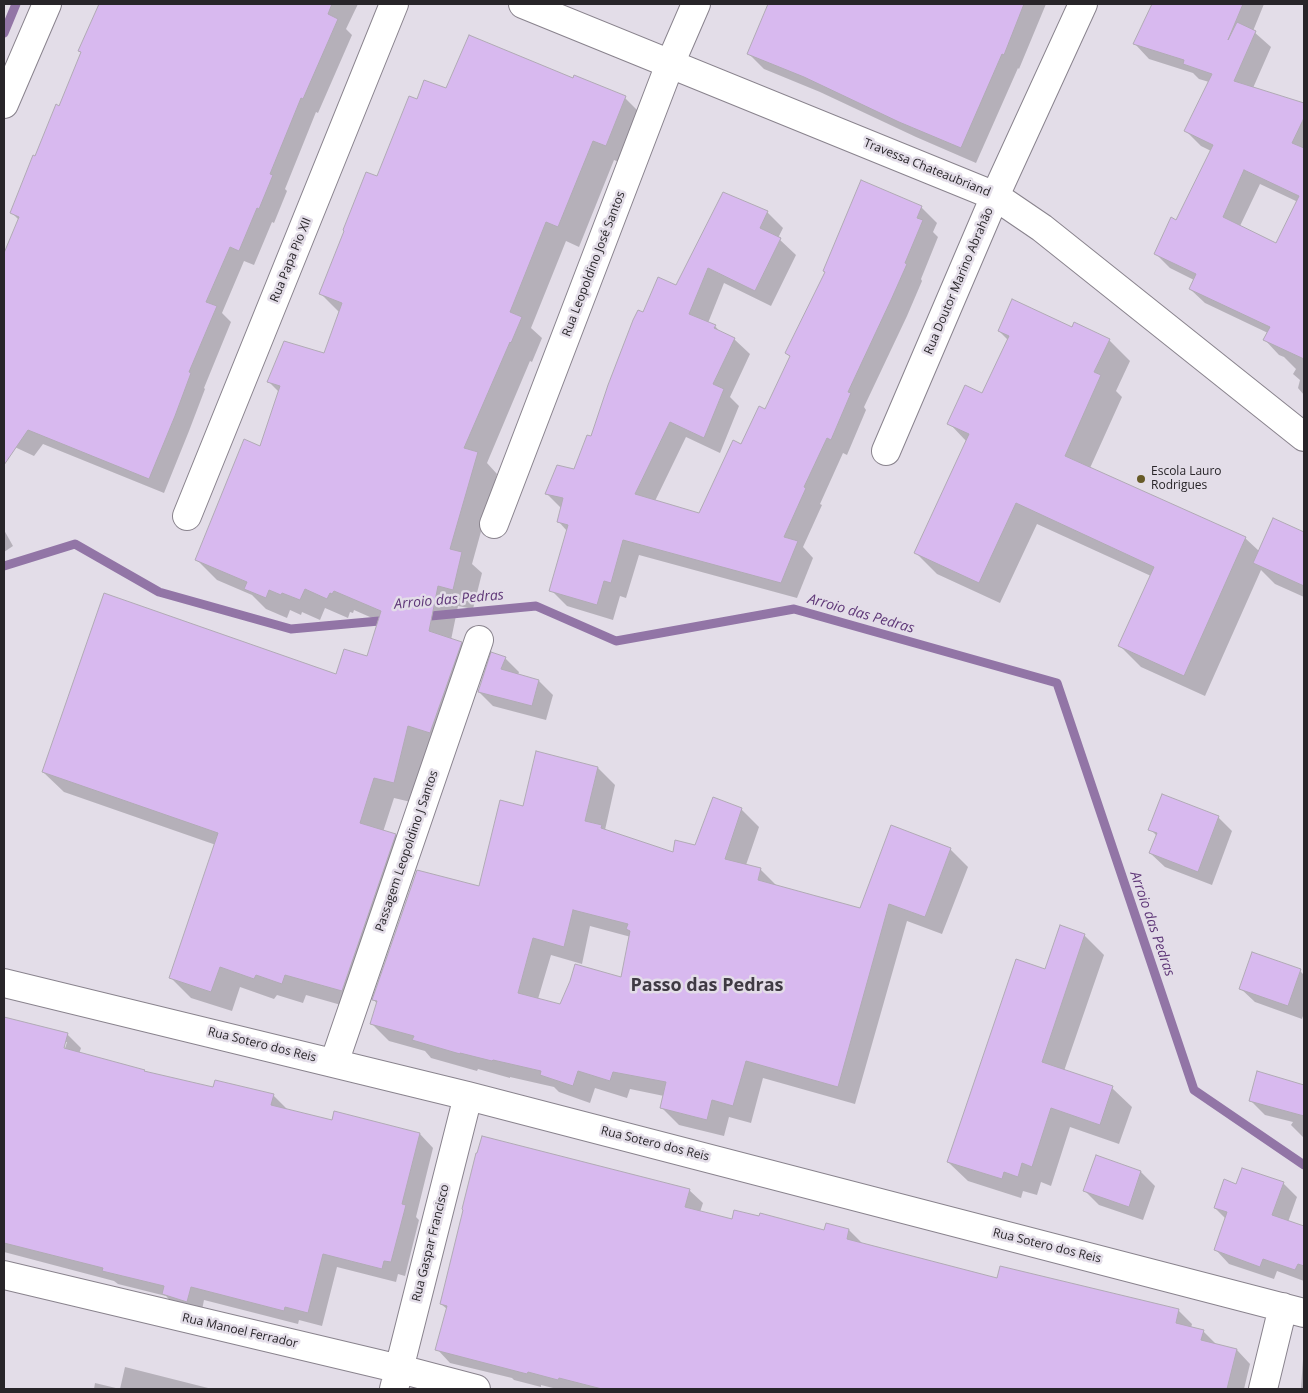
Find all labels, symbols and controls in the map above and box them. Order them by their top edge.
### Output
street label: Travessa Chateaubriand [862,136,992,200]
street label: Rua Leopoldino José Santos [560,189,628,339]
street label: Rua Doutor Marino Abrahão [921,205,997,357]
street label: Rua Papa Pio XII [268,216,314,304]
place label: Escola Lauro Rodrigues [1151,465,1222,493]
marker: Escola Lauro Rodrigues [1135,473,1147,485]
water label: Arroio das Pedras [393,587,505,613]
water label: Arroio das Pedras [806,591,916,637]
street label: Passagem Leopoldino J Santos [373,769,441,933]
water label: Arroio das Pedras [1126,869,1178,979]
district label: Passo das Pedras [630,975,784,997]
street label: Rua Sotero dos Reis [206,1025,318,1065]
street label: Rua Sotero dos Reis [599,1124,711,1164]
street label: Rua Gaspar Francisco [409,1183,453,1303]
street label: Rua Sotero dos Reis [991,1226,1103,1266]
street label: Rua Manoel Ferrador [181,1311,299,1351]

